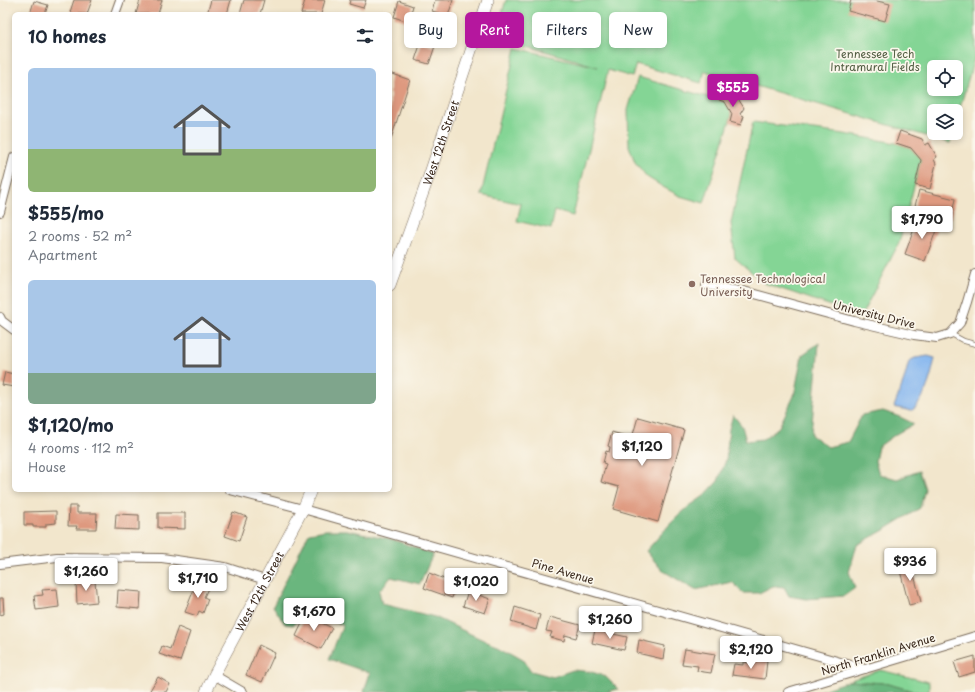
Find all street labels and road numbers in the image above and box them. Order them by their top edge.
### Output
street label: West 12th Street [418,97,463,188]
street label: University Drive [831,296,917,332]
street label: West 12th Street [230,547,288,634]
street label: Pine Avenue [530,554,596,588]
street label: North Franklin Avenue [819,629,937,679]

